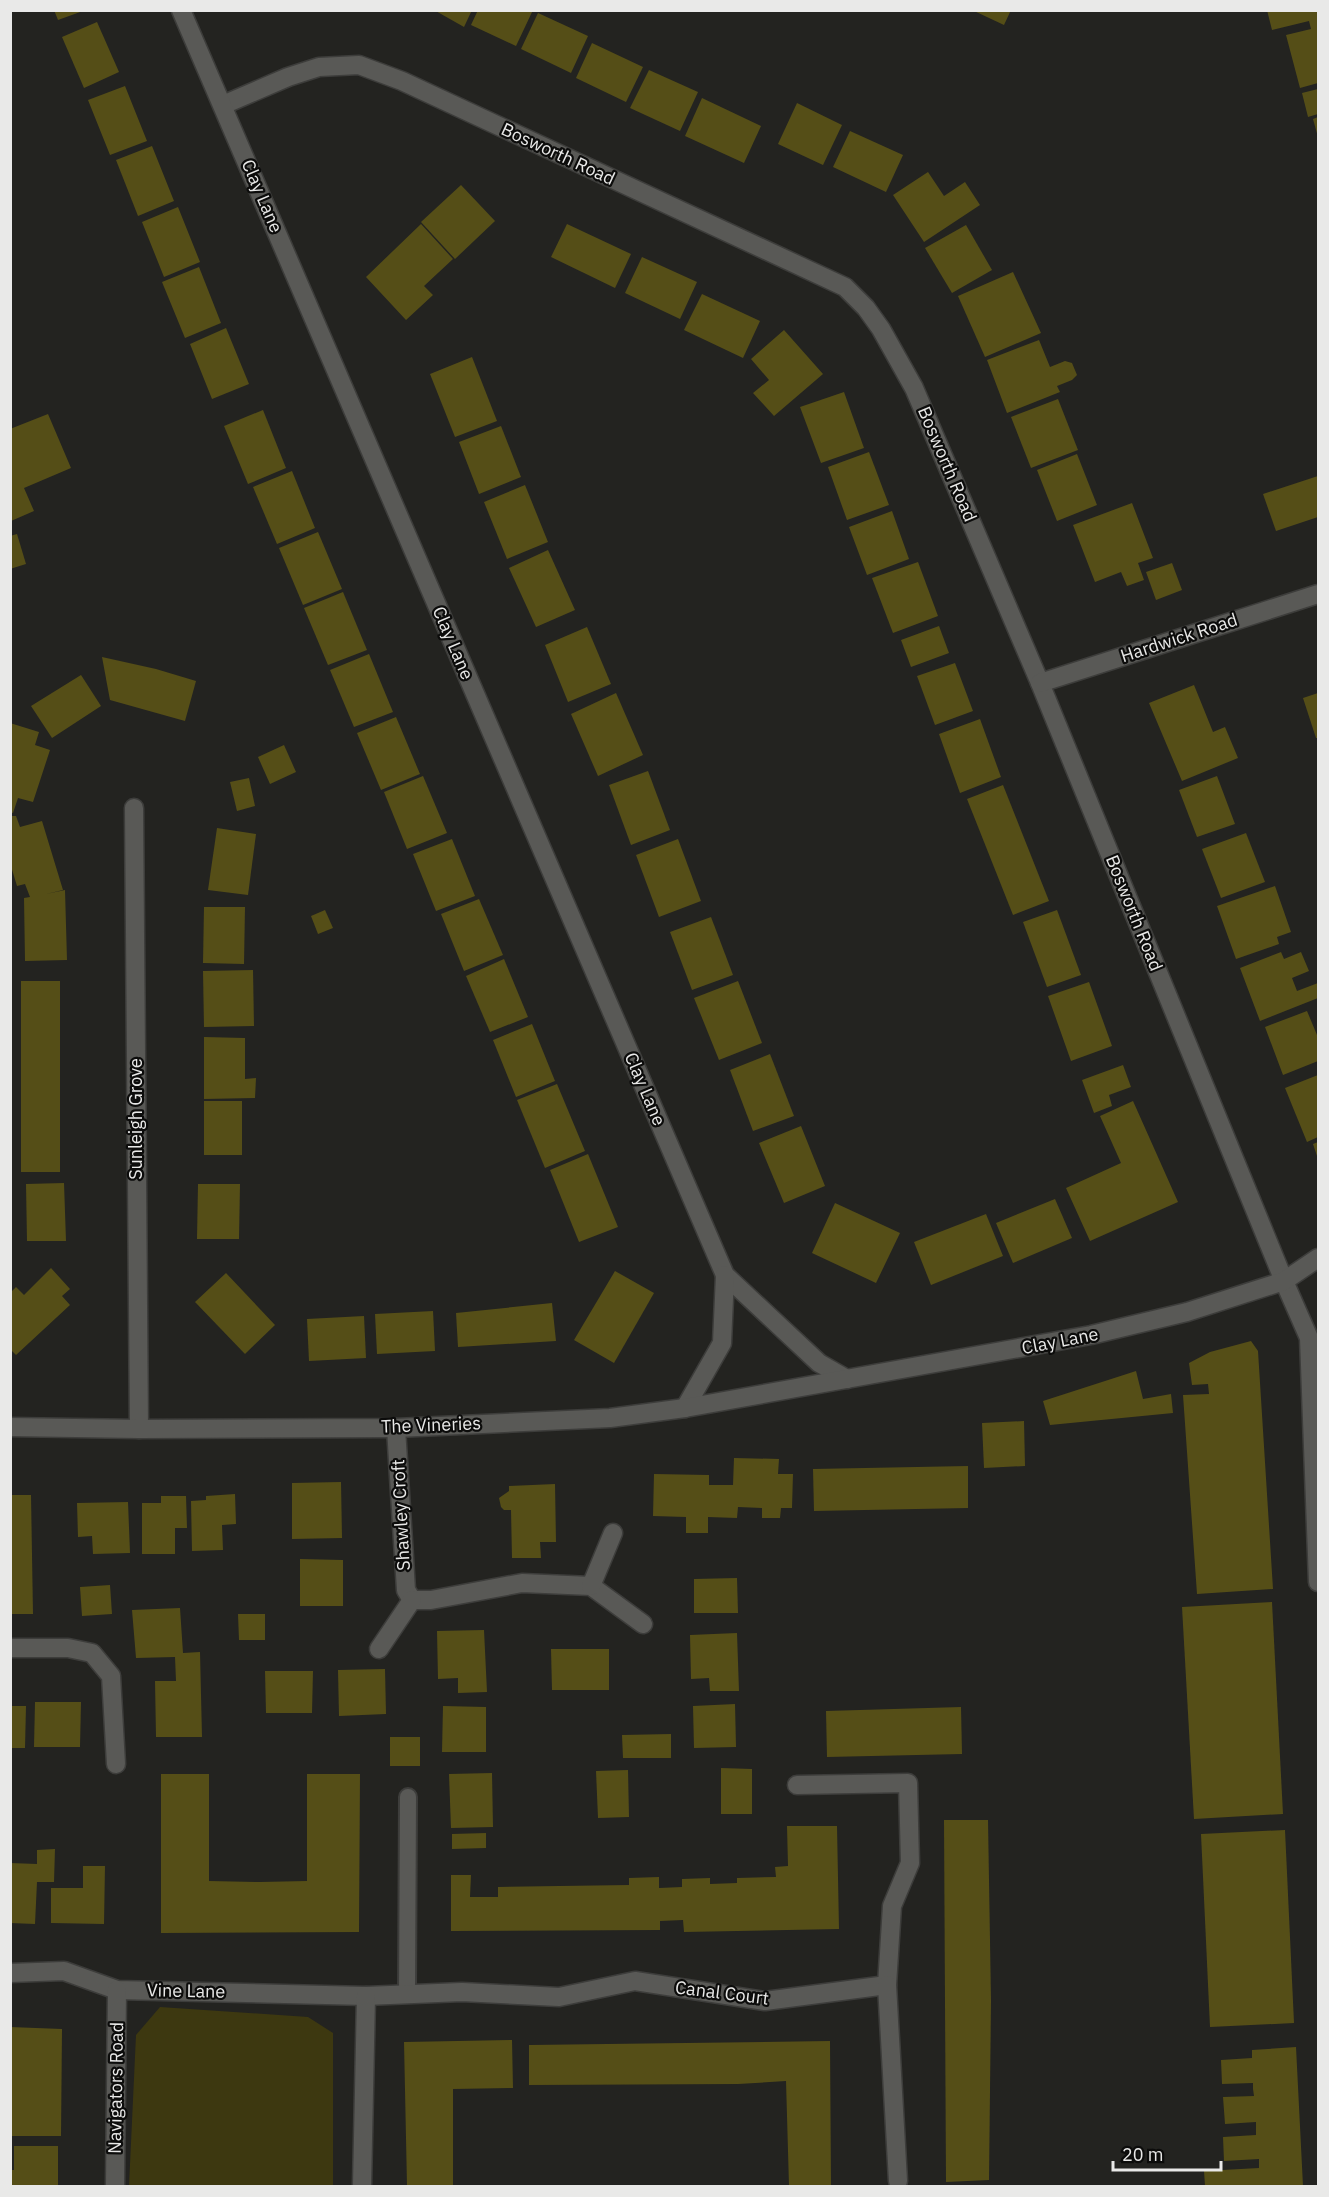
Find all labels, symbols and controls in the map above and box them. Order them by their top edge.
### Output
street label: Bosworth Road [498,117,619,190]
street label: Clay Lane [237,156,288,236]
street label: Bosworth Road [913,403,982,525]
street label: Clay Lane [428,603,479,683]
street label: Hardwick Road [1117,608,1240,667]
street label: Bosworth Road [1101,851,1168,974]
street label: Clay Lane [620,1049,671,1129]
street label: Sunleigh Grove [124,1058,147,1180]
street label: Clay Lane [1020,1322,1100,1359]
street label: The Vineries [381,1411,481,1438]
street label: Shawley Croft [386,1459,415,1571]
street label: Canal Court [674,1975,770,2010]
street label: Vine Lane [147,1978,226,2003]
street label: Navigators Road [103,2022,128,2154]
scale bar [1113,2134,1221,2172]
text: 20 m [1122,2143,1164,2166]

